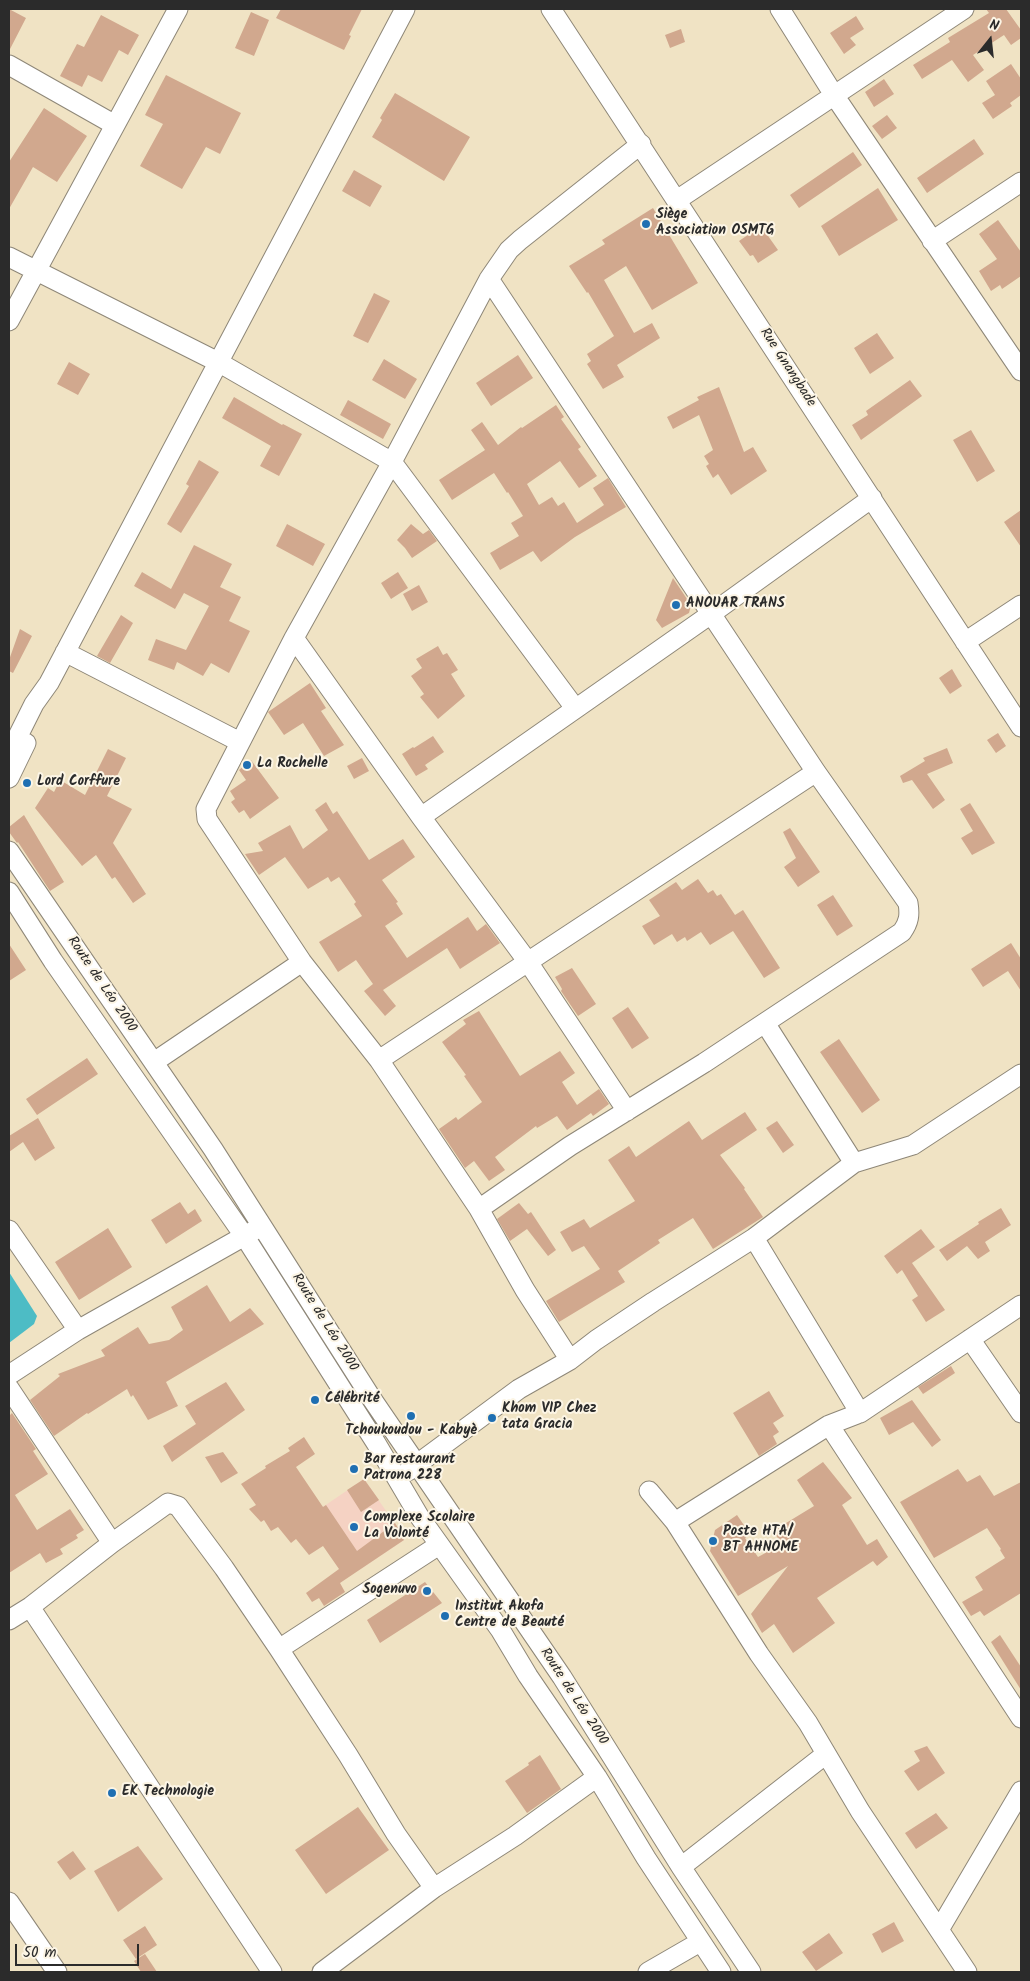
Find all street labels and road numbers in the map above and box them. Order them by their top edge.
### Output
street label: Rue Gnangbade [755,325,819,411]
street label: Route de Léo 2000 [63,934,139,1036]
street label: Route de Léo 2000 [287,1271,361,1375]
street label: Route de Léo 2000 [535,1645,611,1749]

